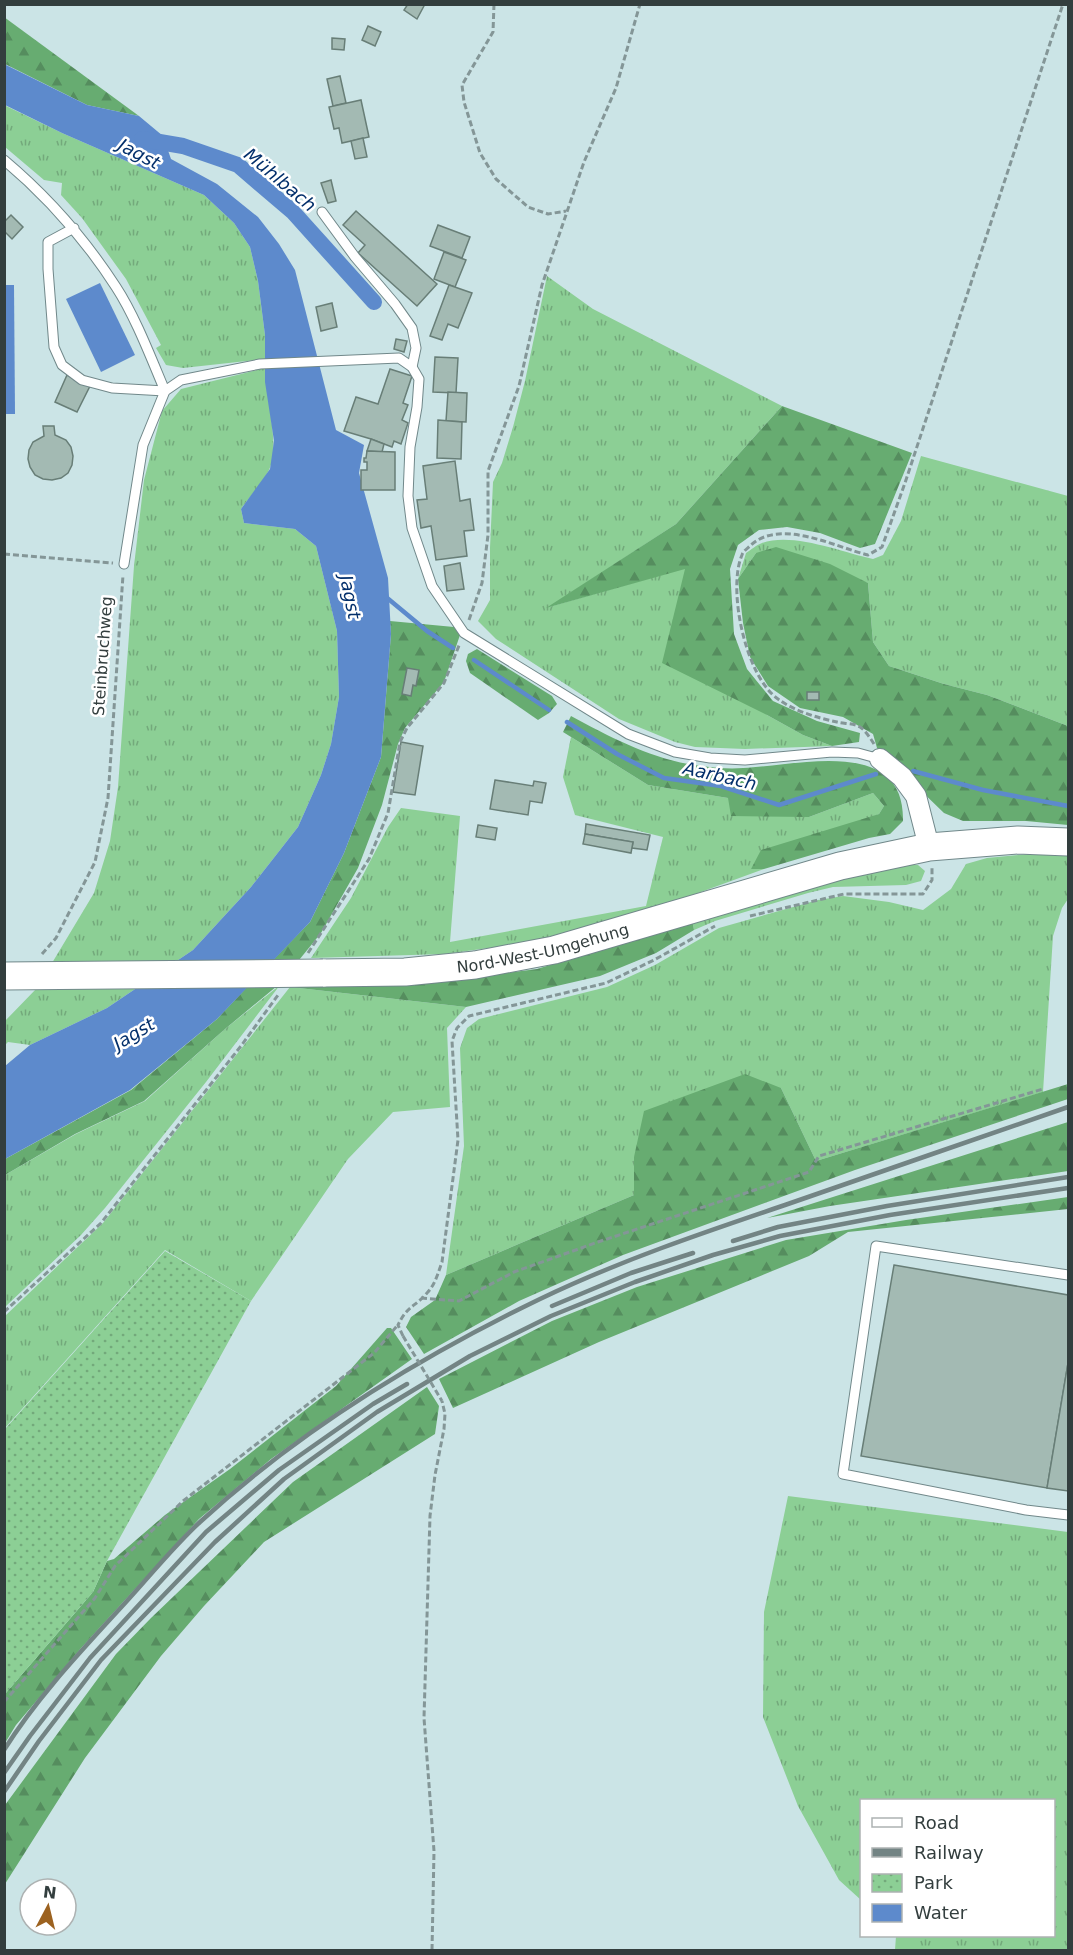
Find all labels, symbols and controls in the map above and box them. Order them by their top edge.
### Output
water label: Jagst [112,133,165,174]
water label: Mühlbach [240,144,320,216]
water label: Jagst [335,570,366,622]
street label: Steinbruchweg [89,596,116,716]
water label: Aarbach [680,757,759,794]
street label: Nord-West-Umgehung [456,920,631,977]
water label: Jagst [107,1013,159,1055]
legend [860,1799,1055,1937]
text: Road [914,1812,959,1833]
text: Railway [914,1842,984,1863]
text: Park [914,1872,953,1893]
north arrow [18,1877,78,1937]
text: N [42,1882,58,1903]
text: Water [914,1902,968,1923]

